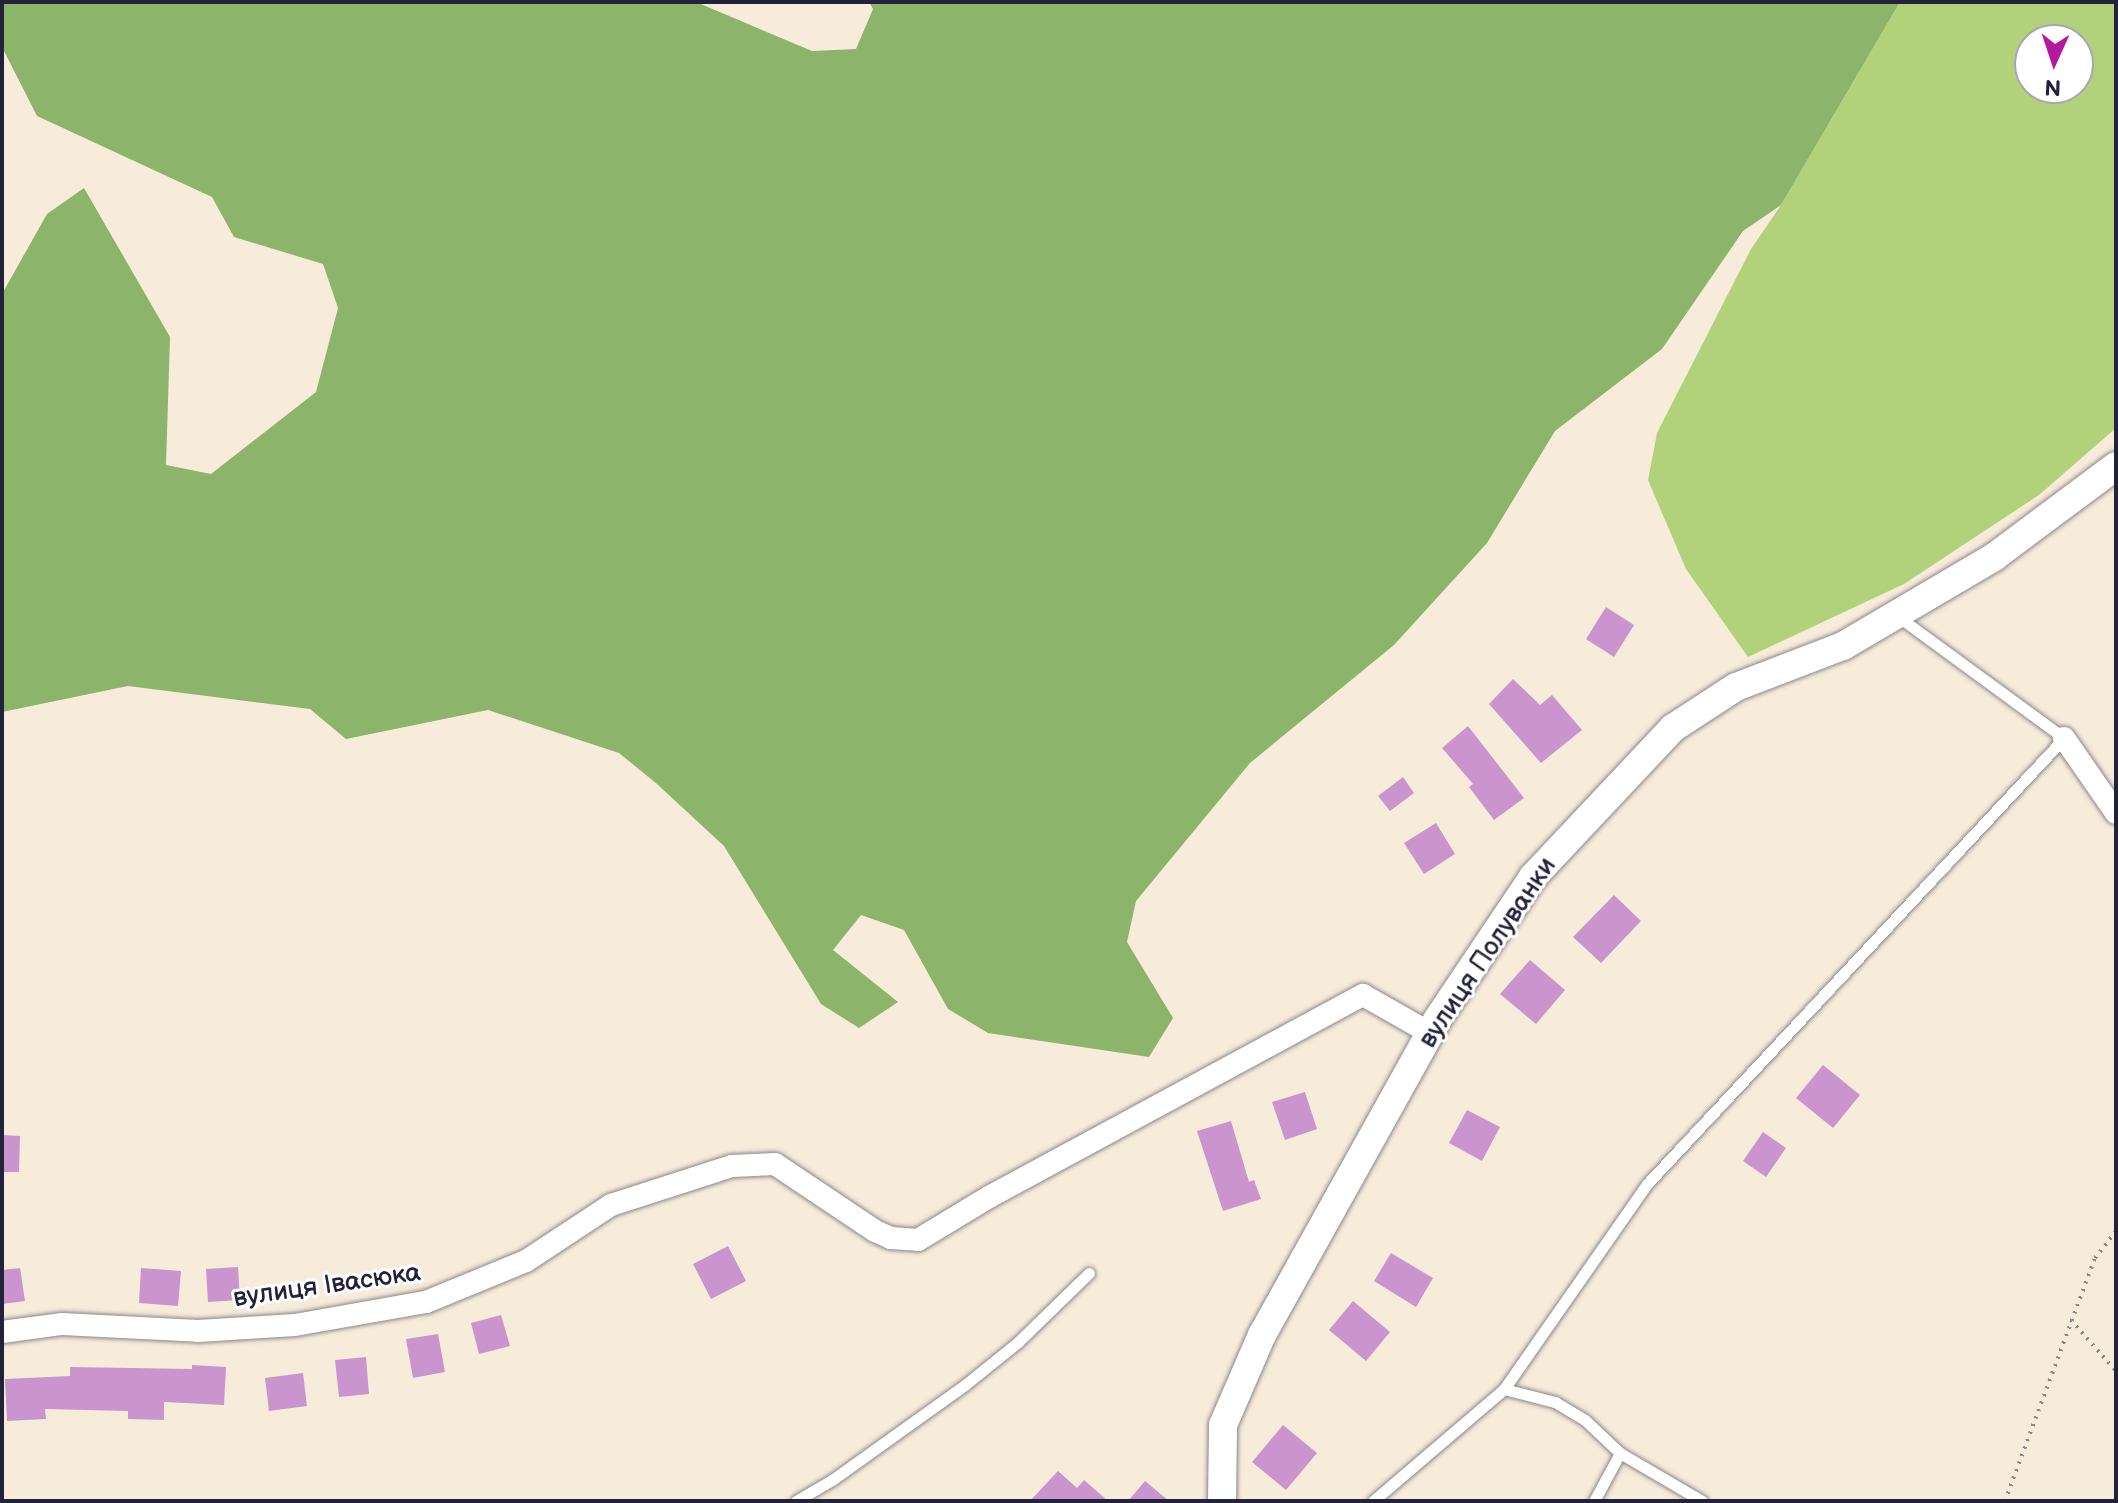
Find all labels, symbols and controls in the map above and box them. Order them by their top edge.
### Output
north arrow [2014,24,2094,104]
text: N [2044,73,2062,100]
street label: вулиця Полуванки [1413,852,1563,1054]
street label: вулиця Івасюка [231,1257,423,1315]

